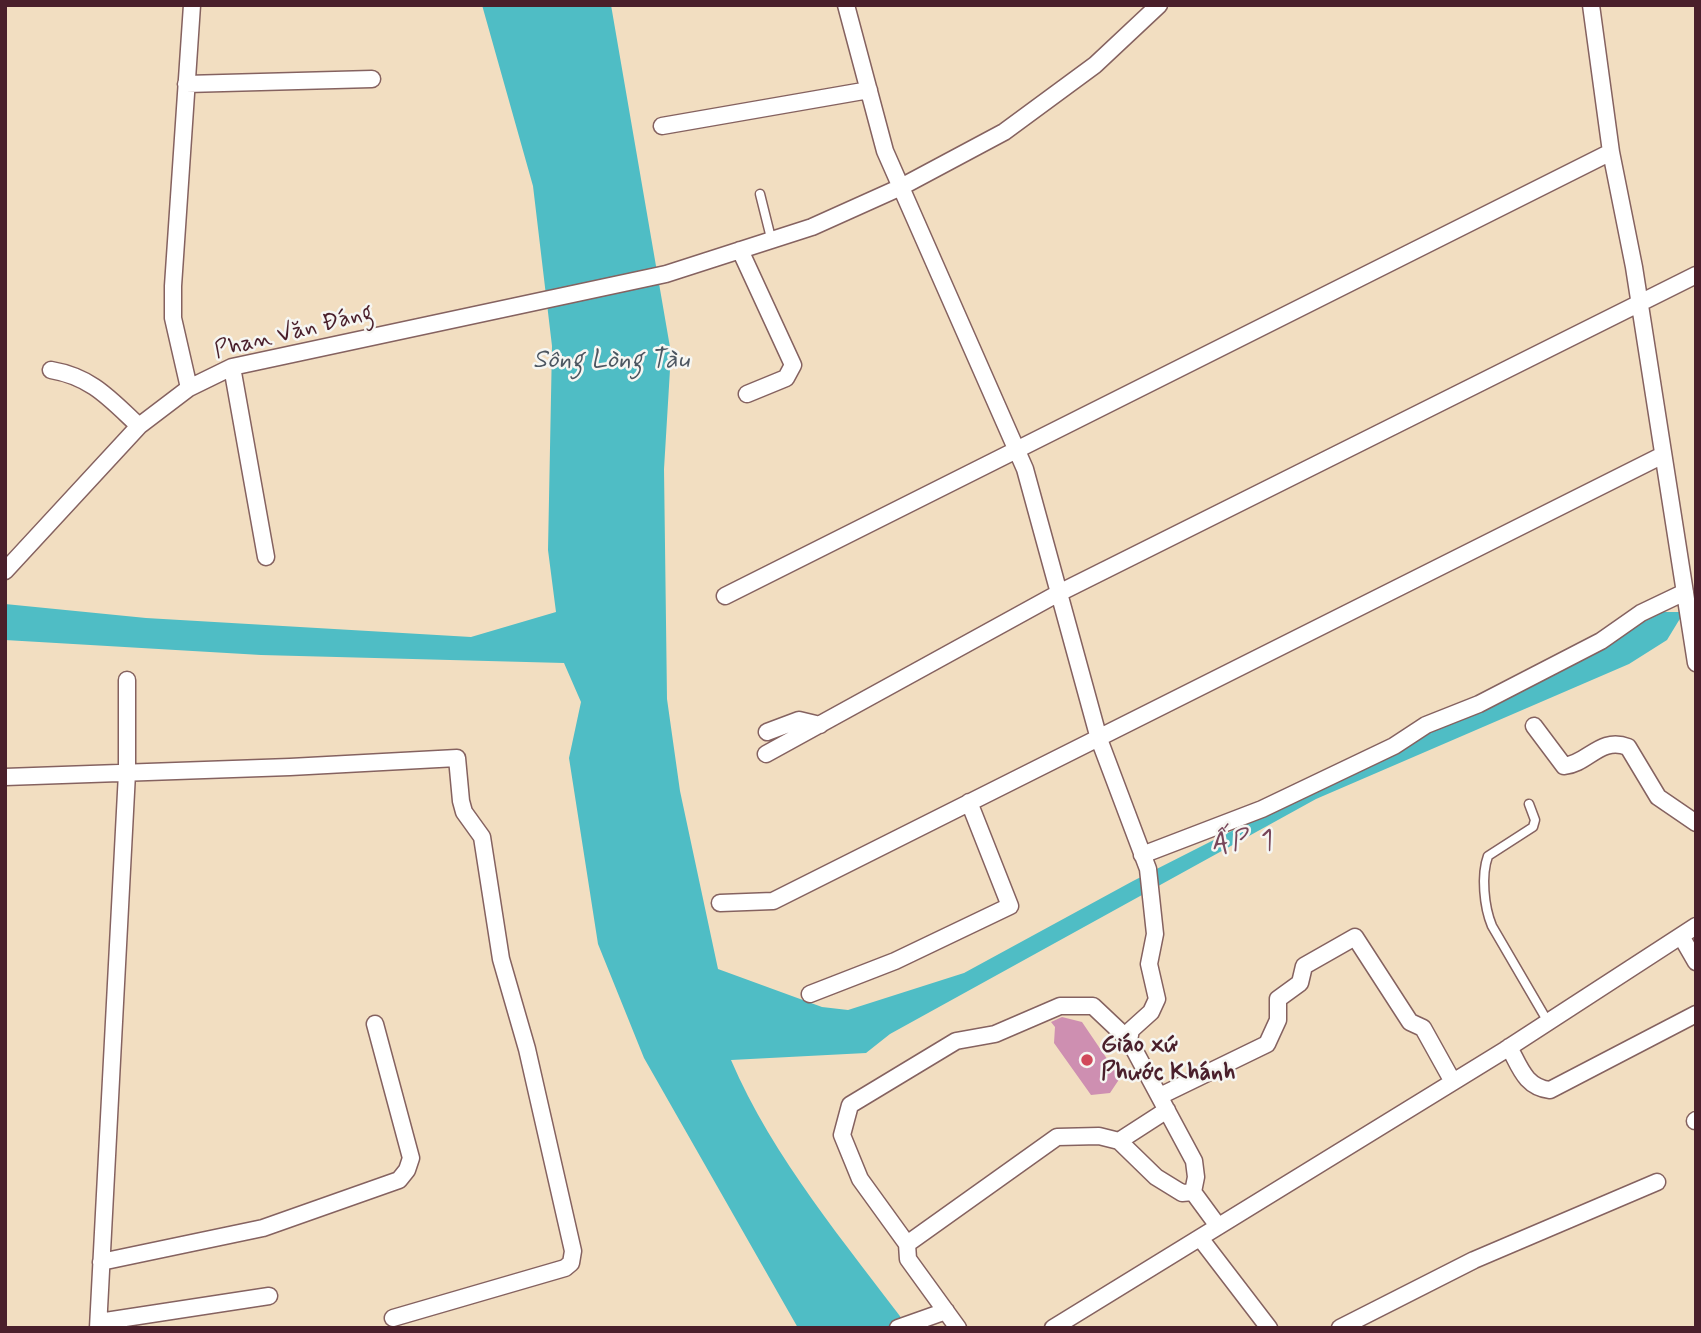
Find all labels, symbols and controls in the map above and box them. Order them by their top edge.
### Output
street label: Phan Văn Đáng [212,299,376,367]
water label: Sông Lòng Tàu [533,346,689,378]
district label: ẤP 1 [1213,826,1275,860]
place label: Giáo xứ Phước Khánh [1101,1032,1236,1088]
marker: Giáo xứ Phước Khánh [1079,1052,1095,1068]

